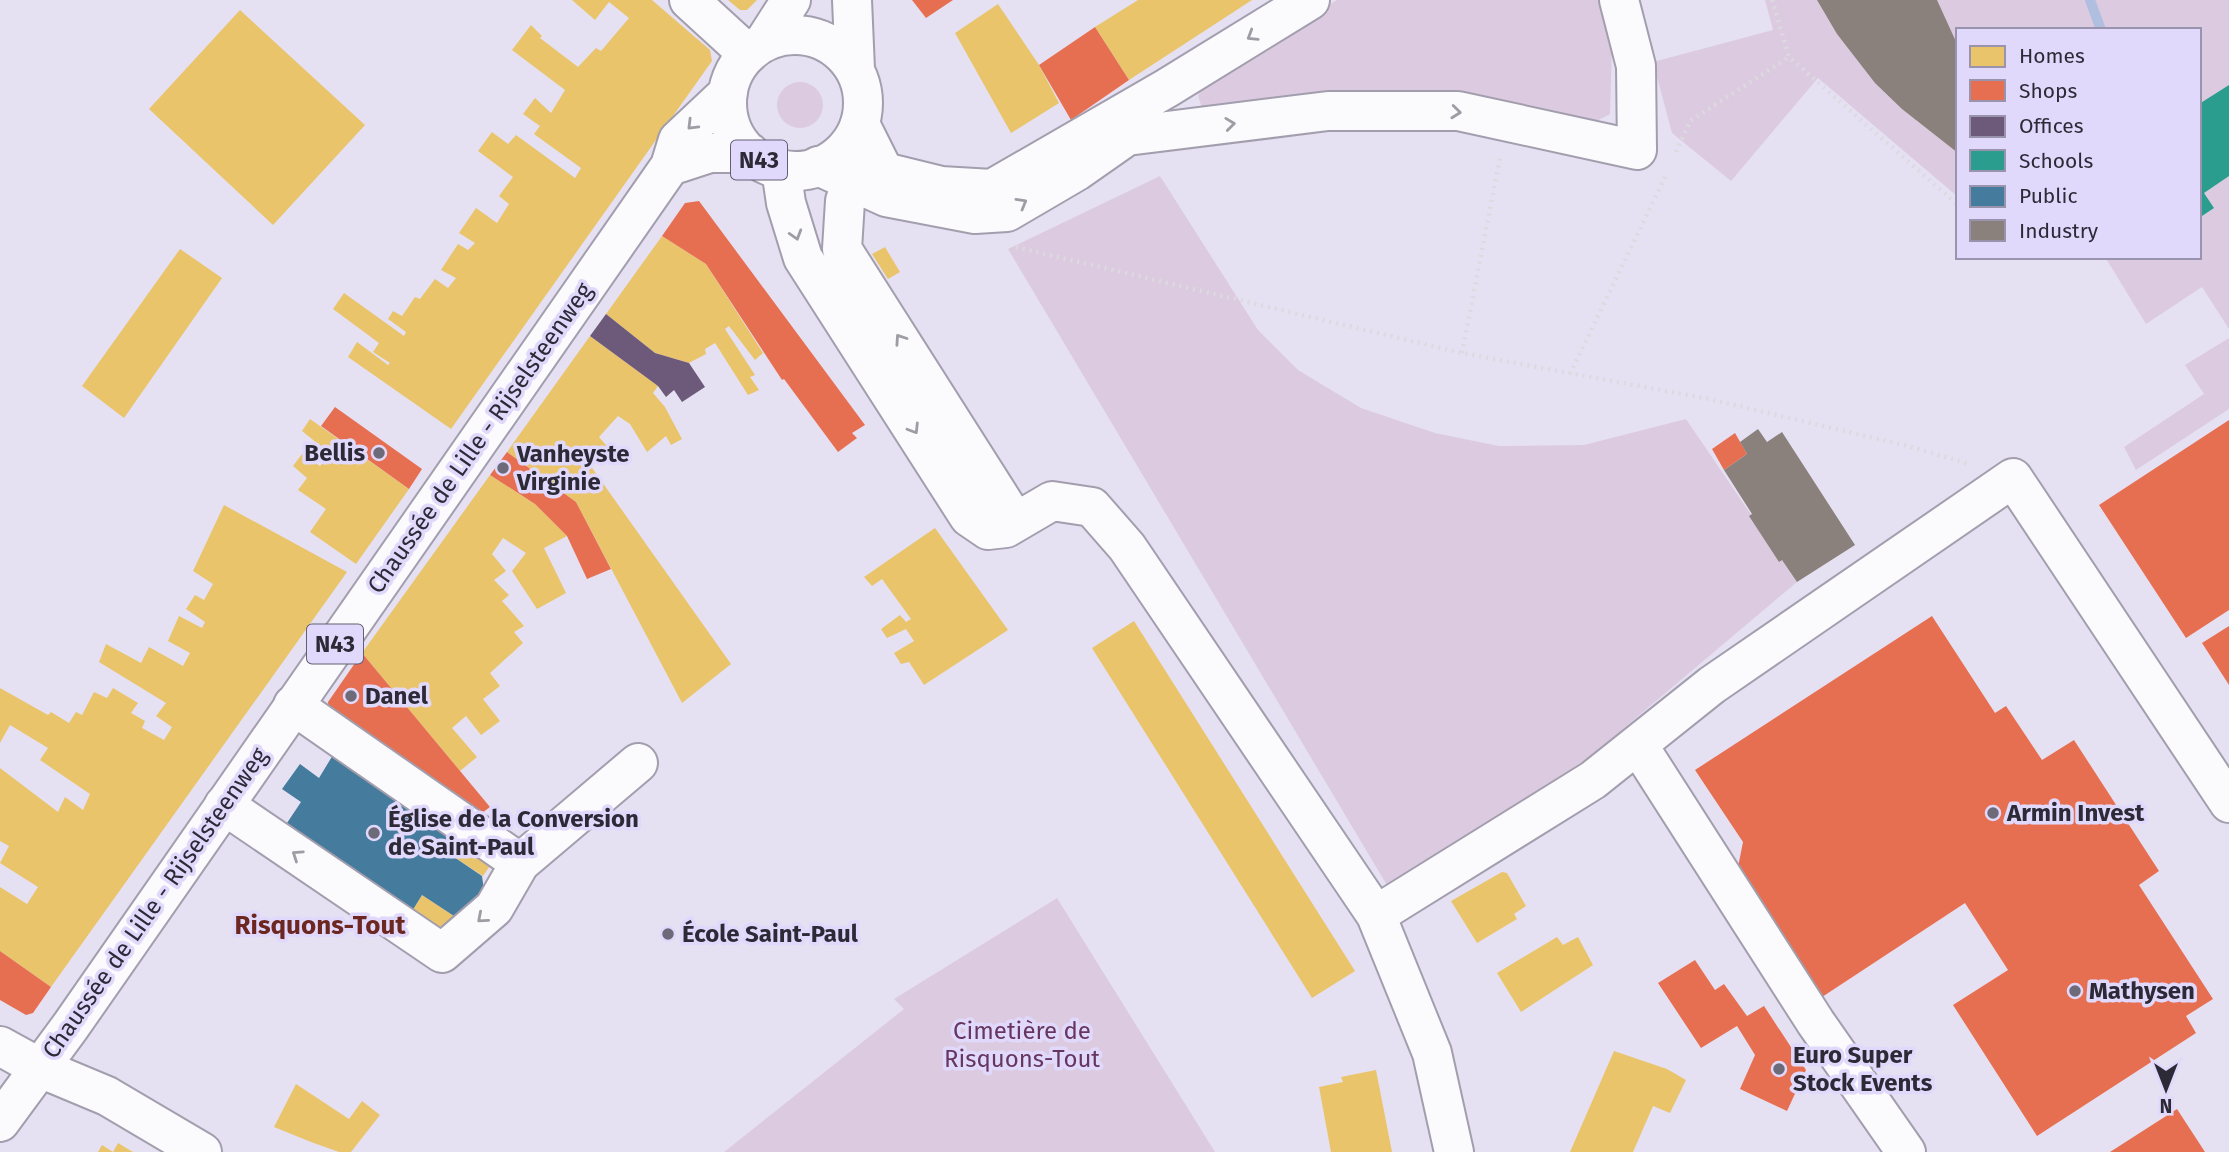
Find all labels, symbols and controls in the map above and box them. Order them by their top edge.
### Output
one-way arrow [1247,27,1260,40]
legend [1956,28,2201,259]
text: Homes [2019,43,2085,69]
text: Shops [2019,78,2077,104]
one-way arrow [1450,105,1462,120]
text: Offices [2019,113,2084,139]
one-way arrow [688,117,701,130]
one-way arrow [1224,117,1236,132]
road number: N43 [731,140,787,180]
text: Schools [2019,148,2093,174]
text: Public [2019,183,2077,209]
one-way arrow [1015,198,1028,211]
text: Industry [2019,218,2099,244]
one-way arrow [788,228,802,241]
street label: Chaussée de Lille - Rijselsteenweg [362,277,599,599]
one-way arrow [896,334,908,347]
one-way arrow [905,421,918,434]
place label: Bellis [304,439,365,467]
place label: Vanheyste Virginie [516,440,630,496]
marker: Bellis [371,445,387,461]
marker: Vanheyste Virginie [495,460,511,476]
road number: N43 [307,624,363,664]
place label: Danel [365,682,429,710]
marker: Danel [343,688,359,704]
street label: Chaussée de Lille - Rijselsteenweg [37,742,274,1064]
place label: Armin Invest [2006,799,2145,827]
place label: Église de la Conversion de Saint-Paul [388,804,639,861]
marker: Armin Invest [1985,805,2001,821]
marker: Église de la Conversion de Saint-Paul [366,825,382,841]
one-way arrow [292,850,305,863]
district label: Risquons-Tout [235,910,406,941]
one-way arrow [477,910,490,922]
place label: École Saint-Paul [682,919,859,948]
marker: École Saint-Paul [660,926,676,942]
place label: Mathysen [2089,977,2195,1005]
marker: Mathysen [2067,983,2083,999]
park label: Cimetière de Risquons-Tout [944,1017,1100,1073]
place label: Euro Super Stock Events [1793,1041,1933,1097]
north arrow [2131,1054,2201,1124]
marker: Euro Super Stock Events [1771,1061,1787,1077]
text: N [2160,1094,2172,1117]

